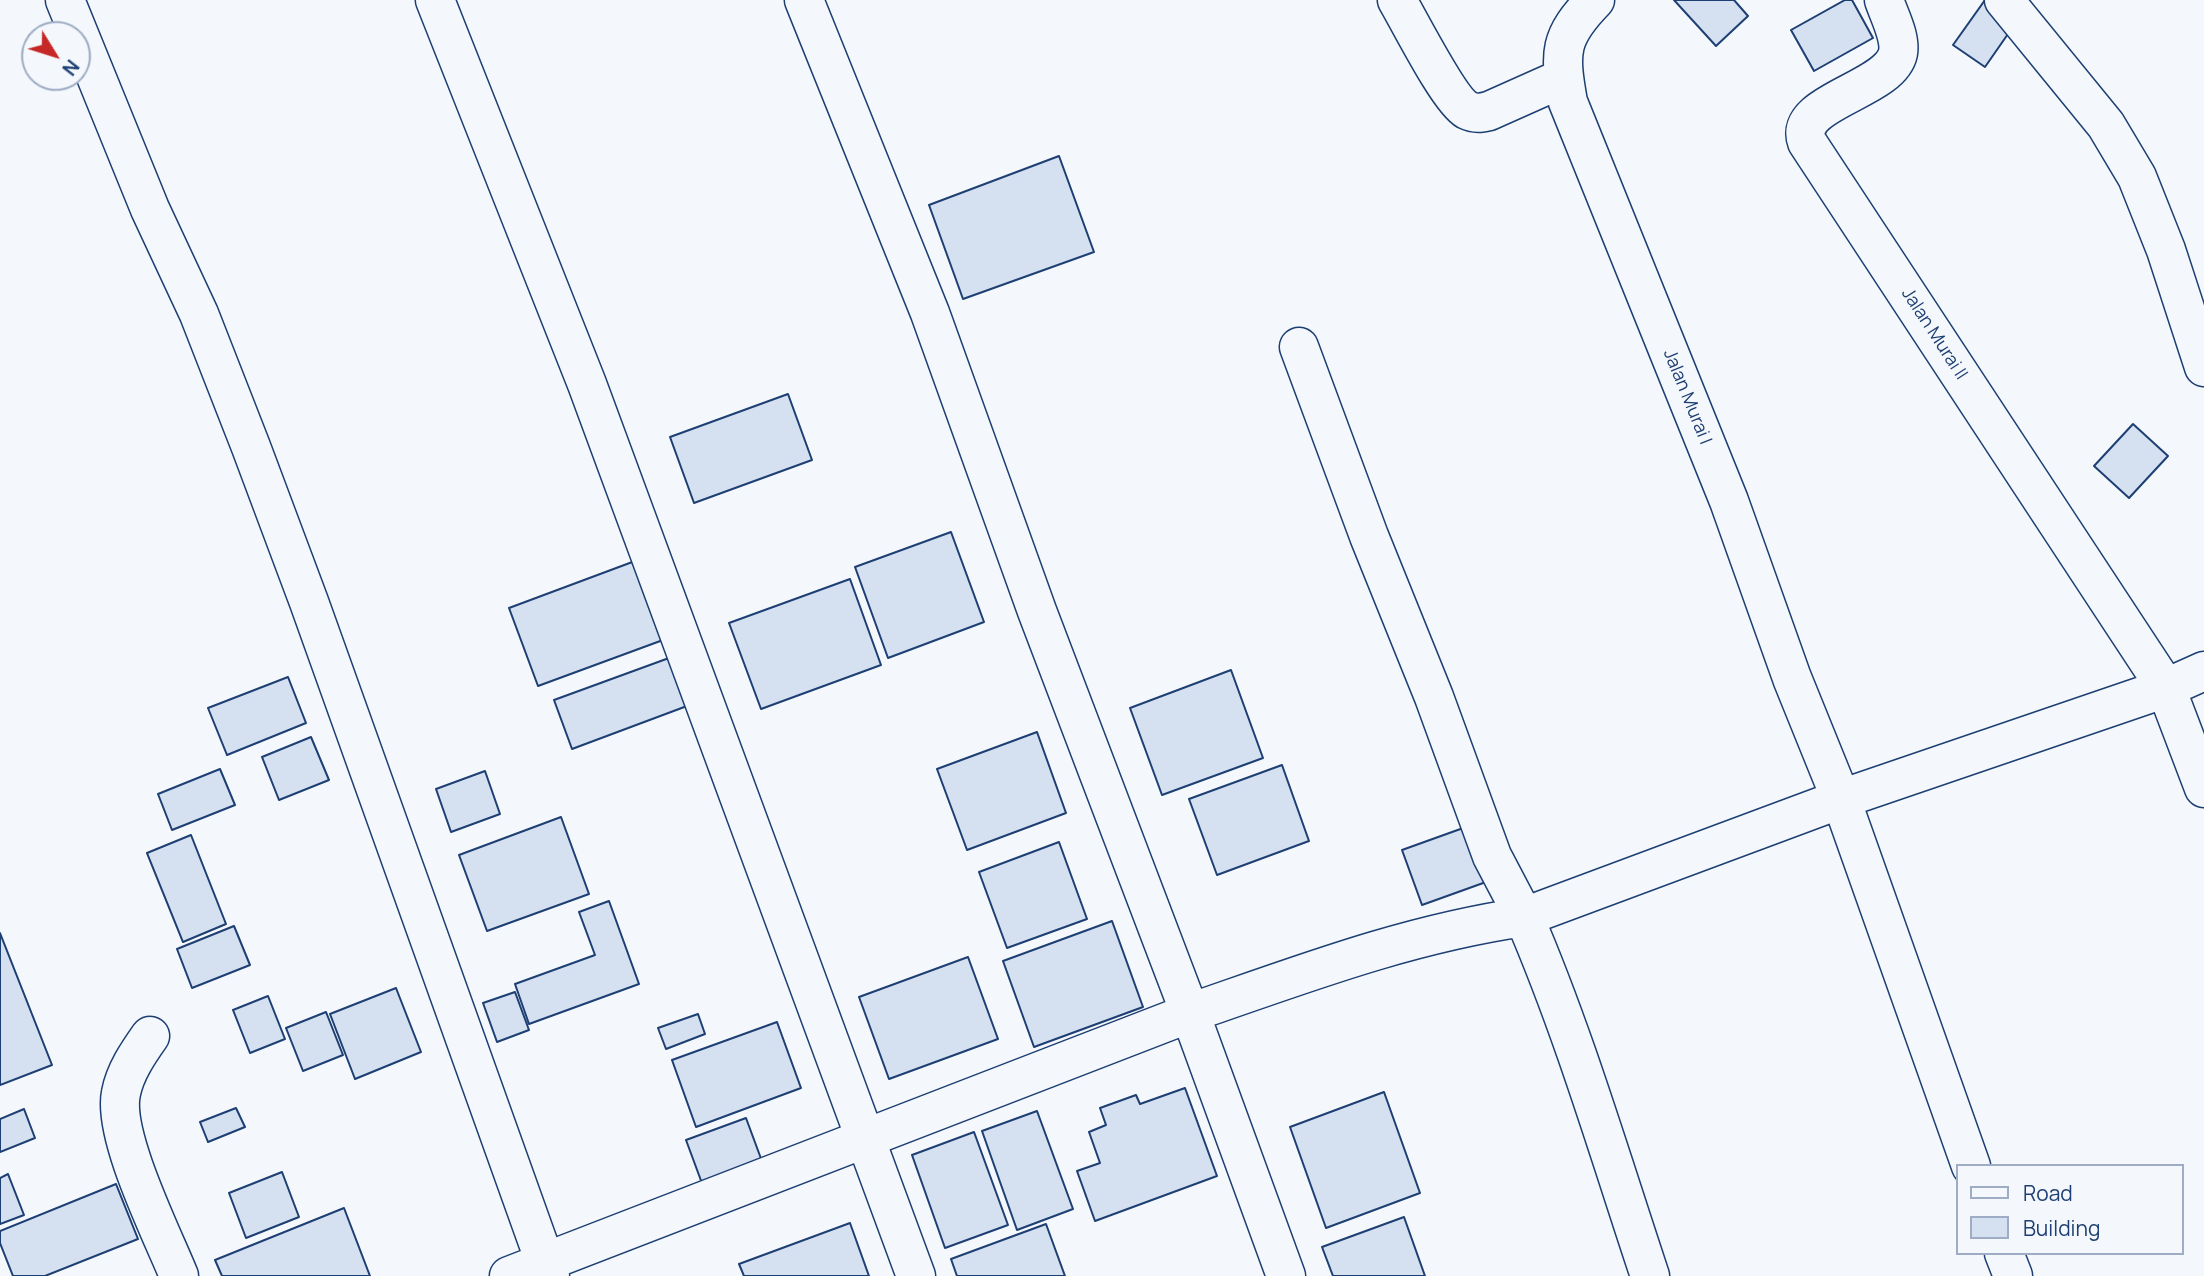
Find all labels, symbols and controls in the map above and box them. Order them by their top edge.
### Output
north arrow [21,21,91,91]
text: N [57,54,85,81]
street label: Jalan Murai II [1896,284,1972,384]
street label: Jalan Murai I [1658,346,1716,448]
legend [1955,1164,2183,1255]
text: Road [2023,1179,2073,1207]
text: Building [2023,1214,2100,1242]

